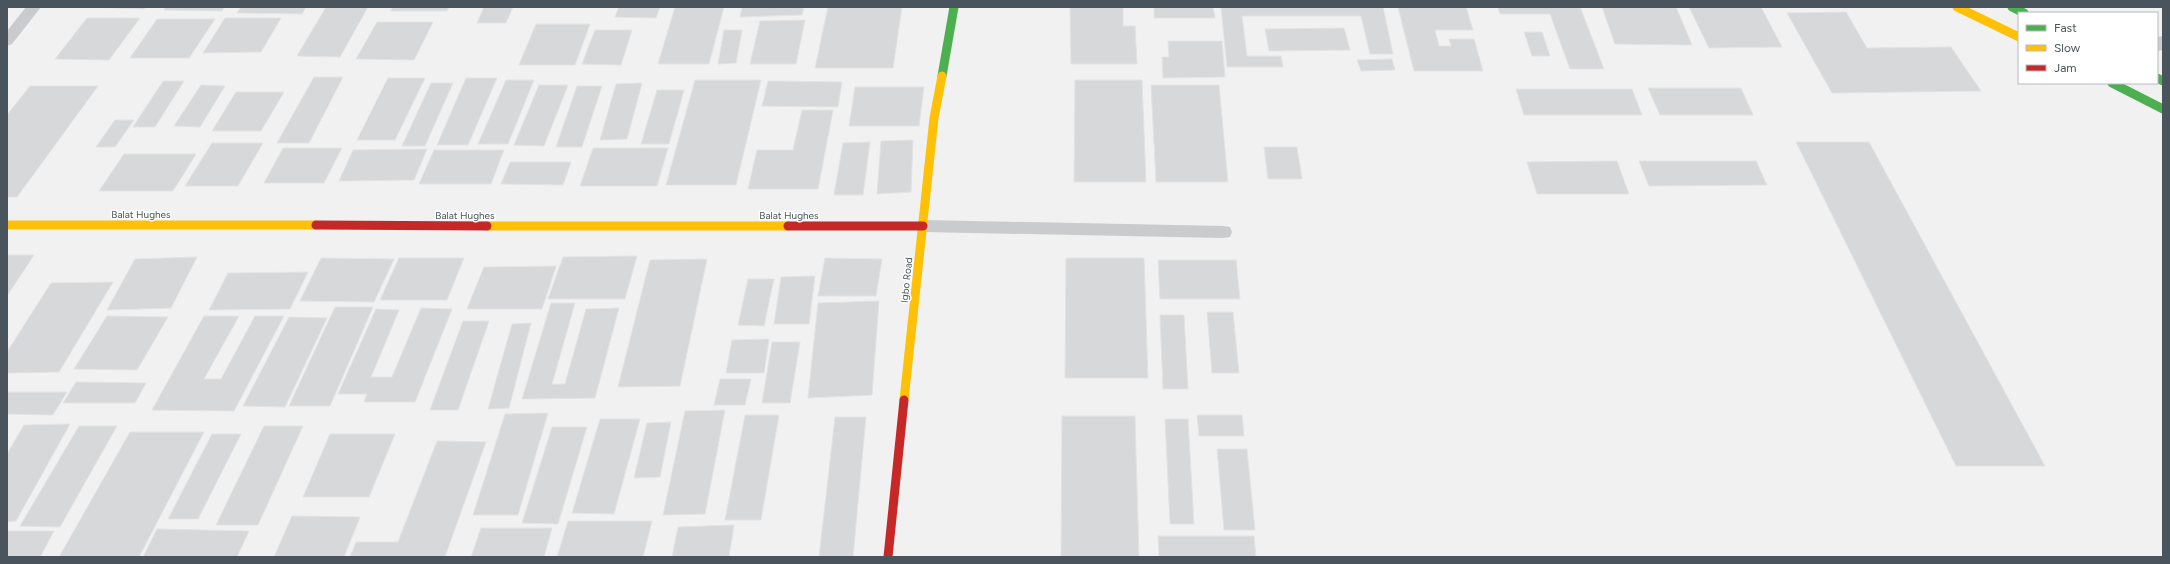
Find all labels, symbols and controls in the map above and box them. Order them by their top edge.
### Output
legend [2018,12,2158,84]
text: Fast [2054,21,2077,35]
text: Slow [2054,41,2081,55]
text: Jam [2054,61,2077,75]
street label: Balat Hughes [111,208,171,221]
street label: Balat Hughes [435,209,495,222]
street label: Balat Hughes [759,209,819,222]
street label: Igbo Road [898,256,915,303]

